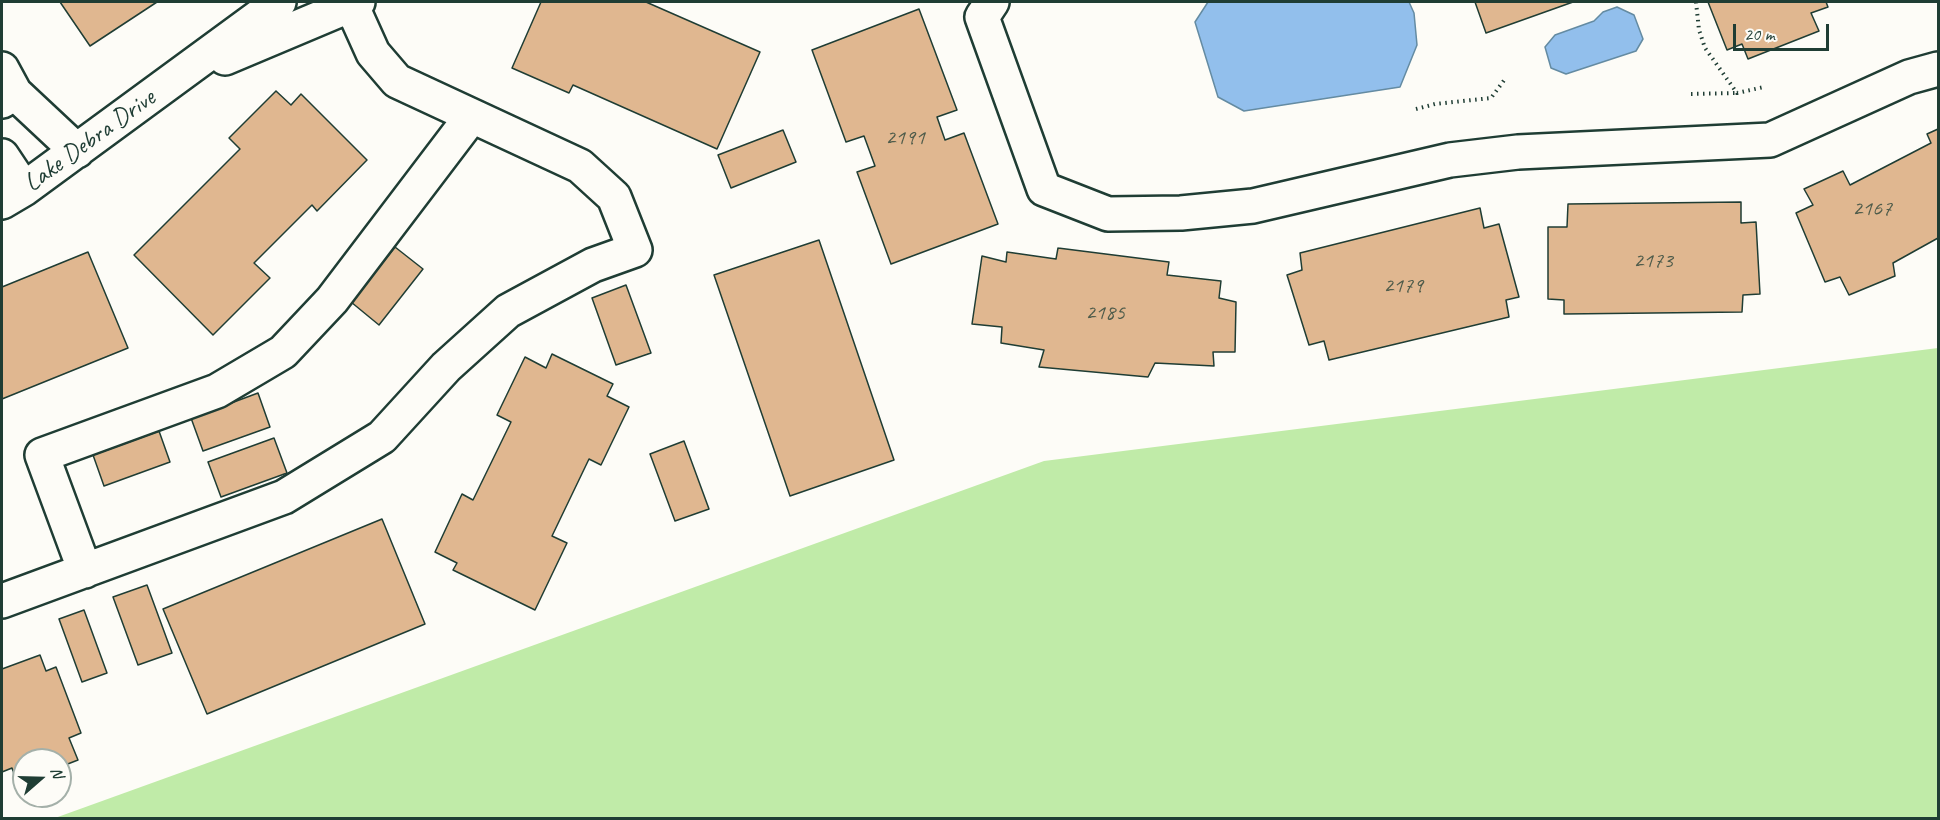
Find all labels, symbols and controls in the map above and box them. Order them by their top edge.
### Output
scale bar [1736,12,1832,50]
text: 20 m [1744,23,1775,45]
street label: Lake Debra Drive [18,83,162,199]
house number: 2191 [885,125,925,151]
house number: 2167 [1852,196,1892,222]
house number: 2173 [1633,248,1673,274]
house number: 2179 [1383,273,1423,299]
house number: 2185 [1085,300,1125,326]
north arrow [12,748,72,808]
text: N [46,764,68,781]

